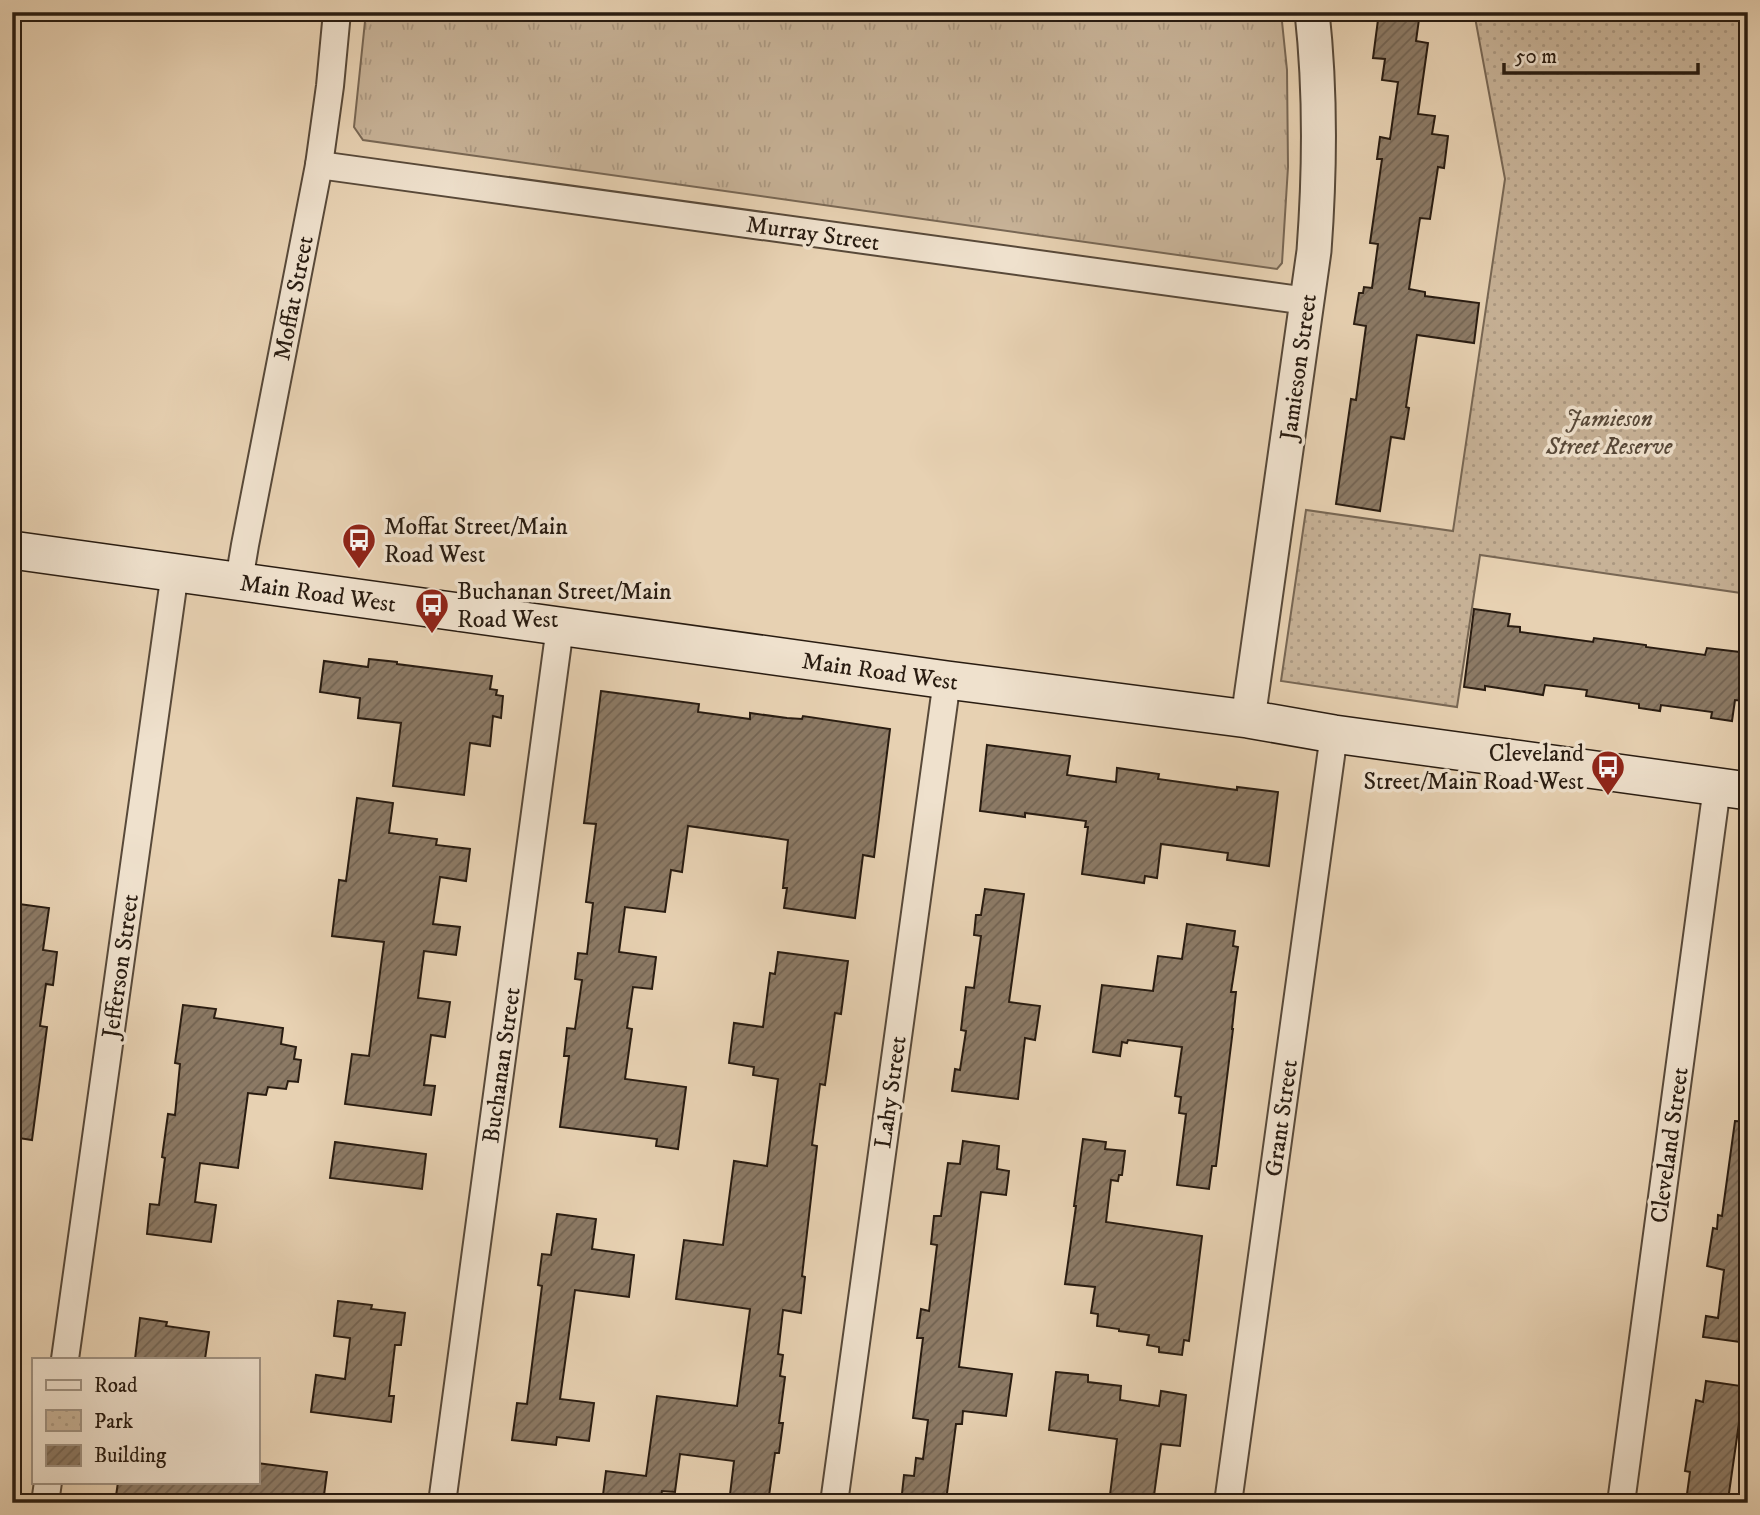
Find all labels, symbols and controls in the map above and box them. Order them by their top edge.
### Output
scale bar [1504,32,1699,76]
text: 50 m [1515,44,1557,70]
street label: Murray Street [744,210,882,258]
street label: Moffat Street [267,233,321,363]
street label: Jamieson Street [1274,292,1324,444]
park label: Jamieson Street Reserve [1545,404,1673,462]
place label: Moffat Street/Main Road West [384,512,568,570]
bus stop icon: Moffat Street/Main Road West [340,521,378,570]
street label: Main Road West [238,568,398,620]
place label: Buchanan Street/Main Road West [457,577,672,635]
bus stop icon: Buchanan Street/Main Road West [413,586,451,635]
street label: Main Road West [800,646,960,698]
place label: Cleveland Street/Main Road West [1363,739,1584,797]
bus stop icon: Cleveland Street/Main Road West [1589,748,1627,797]
street label: Jefferson Street [96,892,146,1042]
street label: Buchanan Street [476,985,528,1145]
street label: Lahy Street [868,1034,914,1150]
street label: Grant Street [1259,1057,1305,1179]
street label: Cleveland Street [1644,1065,1696,1225]
legend [32,1358,259,1484]
text: Road [94,1373,138,1399]
text: Park [94,1409,134,1435]
text: Building [94,1443,167,1469]

